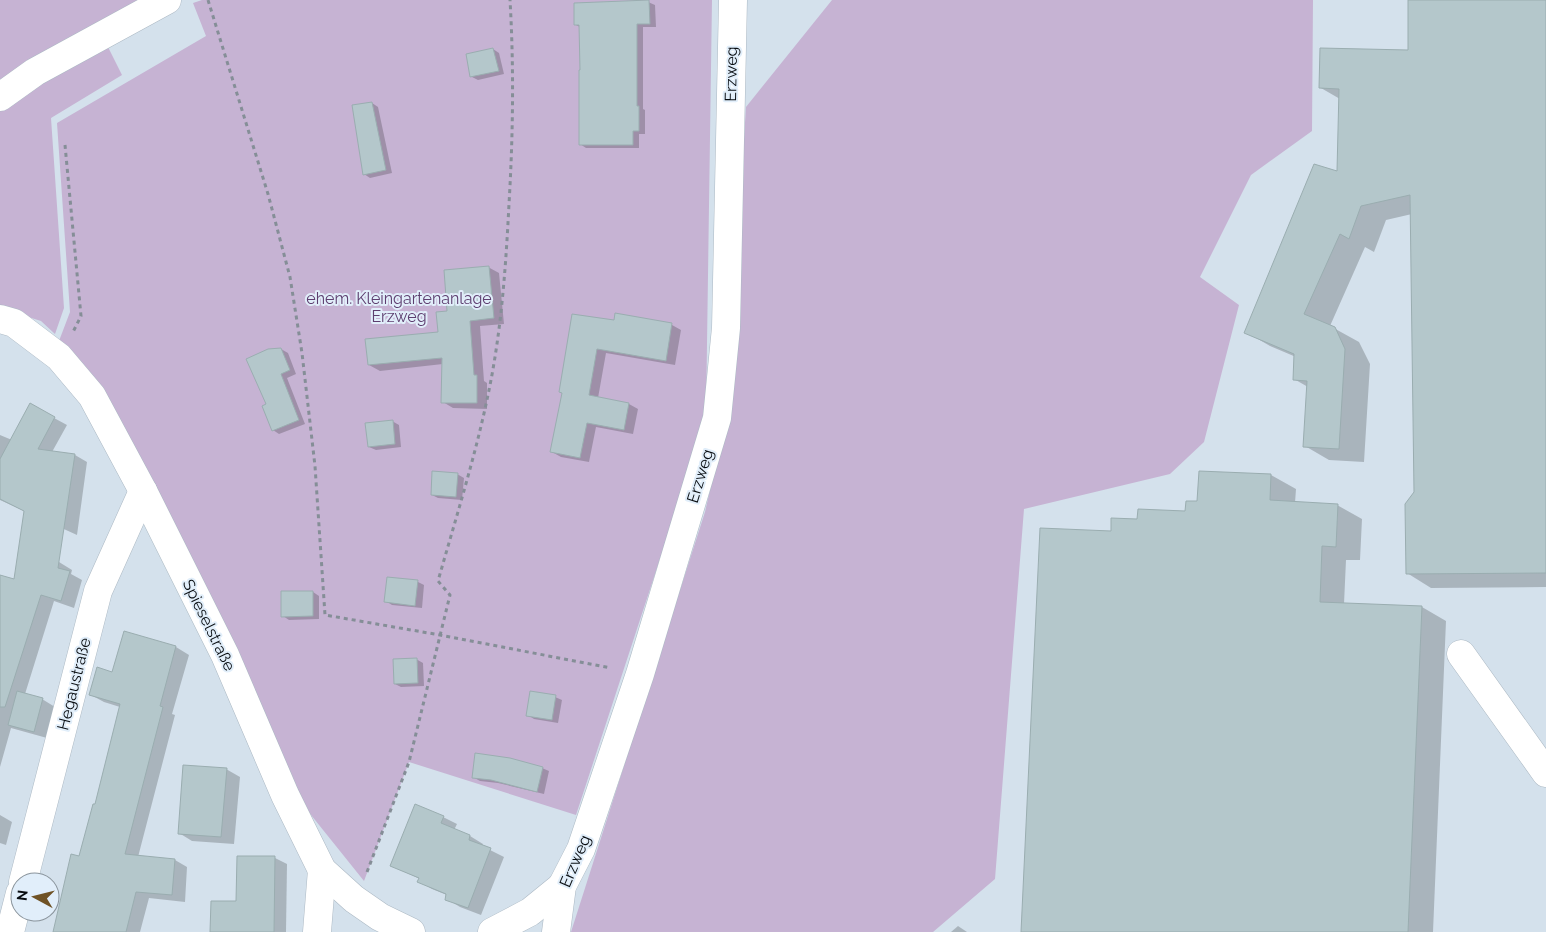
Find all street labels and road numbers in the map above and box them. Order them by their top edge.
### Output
street label: Erzweg [721,46,741,102]
street label: Erzweg [683,447,717,505]
street label: Spieselstraße [179,576,239,674]
street label: Hegaustraße [53,636,95,732]
street label: Erzweg [555,832,595,890]

